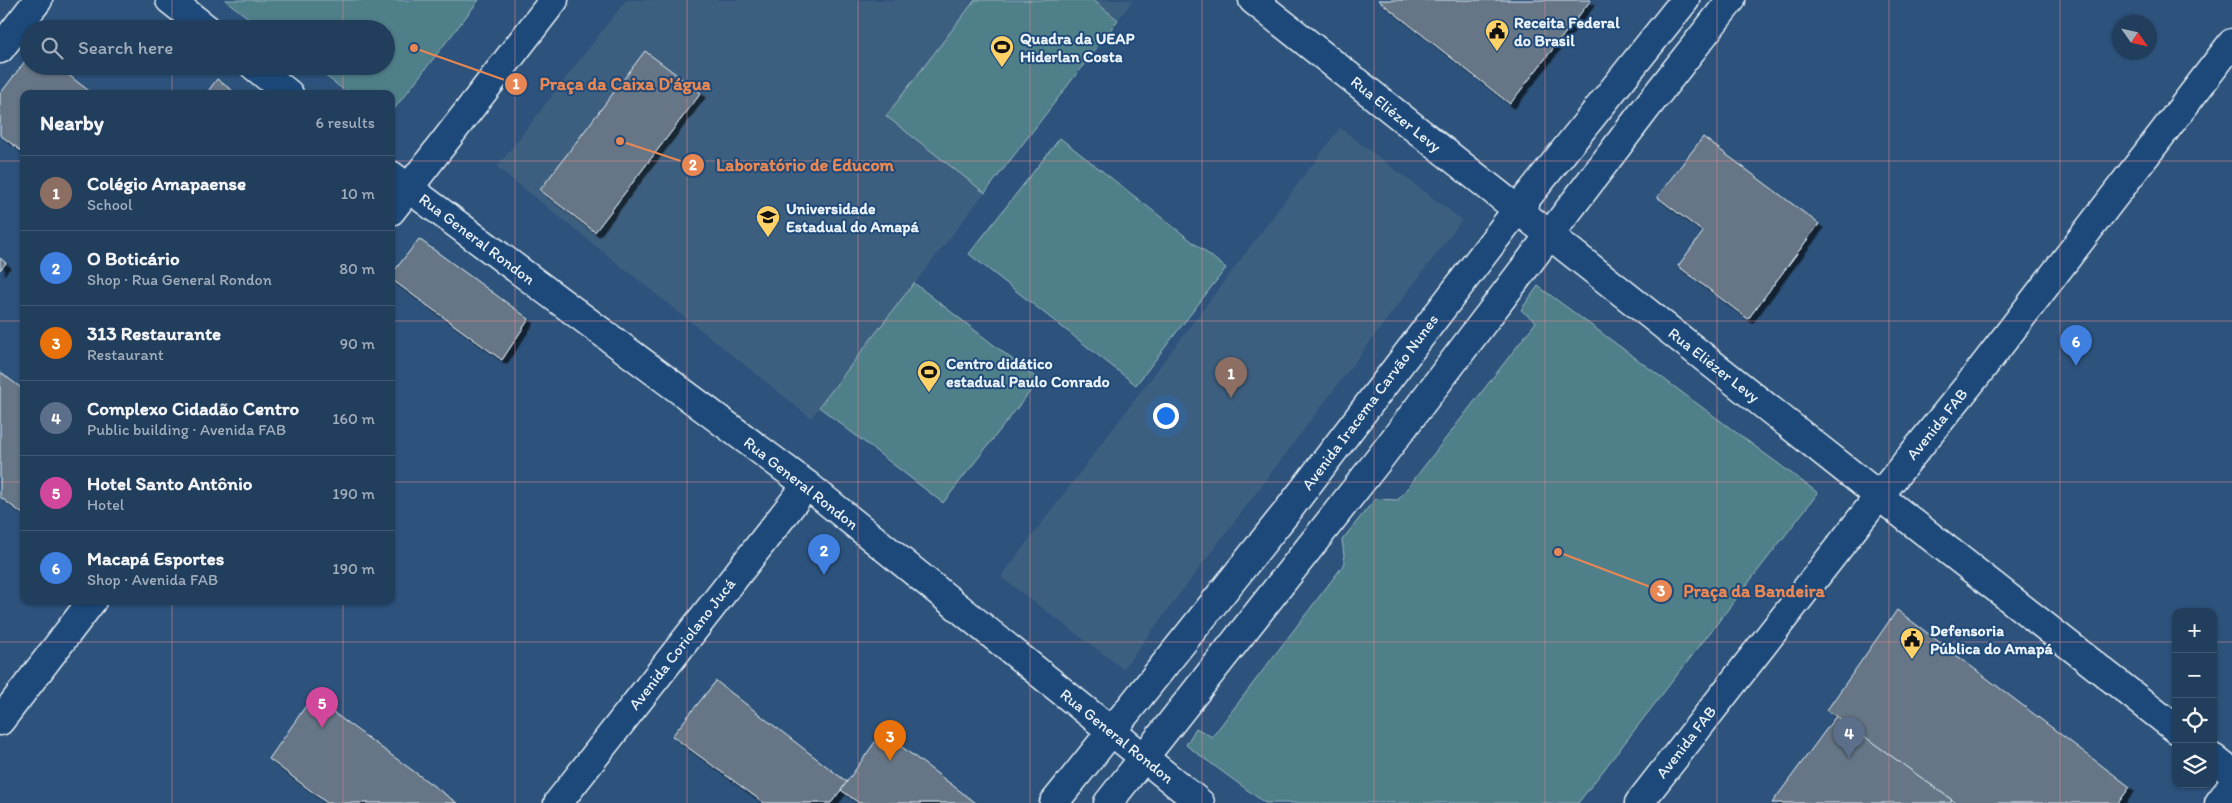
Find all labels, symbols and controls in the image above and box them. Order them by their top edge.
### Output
place label: Receita Federal do Brasil [1514,13,1620,50]
north arrow [2112,15,2157,60]
public building icon: Receita Federal do Brasil [1484,18,1510,52]
search box [20,20,395,75]
place label: Quadra da UEAP Hiderlan Costa [1020,29,1136,66]
icon: search [38,34,66,62]
sports icon: Quadra da UEAP Hiderlan Costa [989,34,1015,68]
text: Search here [78,36,173,59]
callout: Praça da Caixa D'água [504,67,721,100]
street label: Rua Eliézer Levy [1347,72,1445,156]
text: Praça da Caixa D'água [539,73,711,95]
text: 1 [513,75,520,93]
text: Nearby [40,110,104,135]
text: 6 results [315,113,375,132]
callout: Laboratório de Educom [681,149,905,182]
text: Laboratório de Educom [716,154,895,176]
text: 2 [689,156,697,174]
text: Colégio Amapaense [87,172,246,195]
text: 1 [52,184,60,203]
text: 10 m [341,184,375,203]
street label: Rua General Rondon [415,189,539,289]
text: School [87,195,133,214]
place label: Universidade Estadual do Amapá [786,199,920,237]
school or university icon: Universidade Estadual do Amapá [755,204,781,238]
text: O Boticário [87,247,180,270]
text: 2 [52,259,60,278]
text: 80 m [339,259,375,278]
text: Shop · Rua General Rondon [87,270,272,289]
street label: Avenida Iracema Carvão Nunes [1298,310,1442,494]
text: 313 Restaurante [87,322,221,345]
street label: Rua Eliézer Levy [1665,323,1764,407]
pin: 6 [2060,325,2092,366]
text: 3 [52,334,60,353]
text: 90 m [340,334,375,353]
text: Restaurant [87,345,164,364]
place label: Centro didático estadual Paulo Conrado [946,354,1110,391]
pin: 1 [1215,357,1247,398]
sports icon: Centro didático estadual Paulo Conrado [916,359,942,393]
street label: Avenida FAB [1902,384,1972,464]
text: Complexo Cidadão Centro [87,397,299,420]
your location [1153,403,1179,429]
text: 4 [51,409,61,428]
text: 160 m [332,409,375,428]
text: Public building · Avenida FAB [87,420,286,439]
street label: Rua General Rondon [740,432,862,534]
text: Hotel Santo Antônio [87,472,252,495]
text: 5 [52,484,60,503]
text: 190 m [332,484,375,503]
text: Hotel [87,495,124,514]
pin: 2 [808,534,840,575]
text: Macapá Esportes [87,547,224,570]
text: 6 [52,559,60,578]
text: 190 m [332,559,375,578]
text: Shop · Avenida FAB [87,570,218,589]
street label: Avenida Coriolano Jucá [625,574,740,714]
callout: Praça da Bandeira [1648,574,1835,607]
text: Praça da Bandeira [1683,580,1825,602]
text: 3 [1657,582,1665,600]
map controls [2172,608,2217,788]
button: + [2172,608,2217,653]
place label: Defensoria Pública do Amapá [1930,621,2053,659]
public building icon: Defensoria Pública do Amapá [1899,626,1925,660]
button: − [2172,653,2217,698]
street label: Rua General Rondon [1057,685,1177,787]
pin: 5 [306,687,338,728]
button: locate [2172,698,2217,743]
street label: Avenida FAB [1652,702,1720,782]
pin: 4 [1833,717,1865,758]
pin: 3 [874,720,906,761]
button: layers [2172,743,2217,788]

